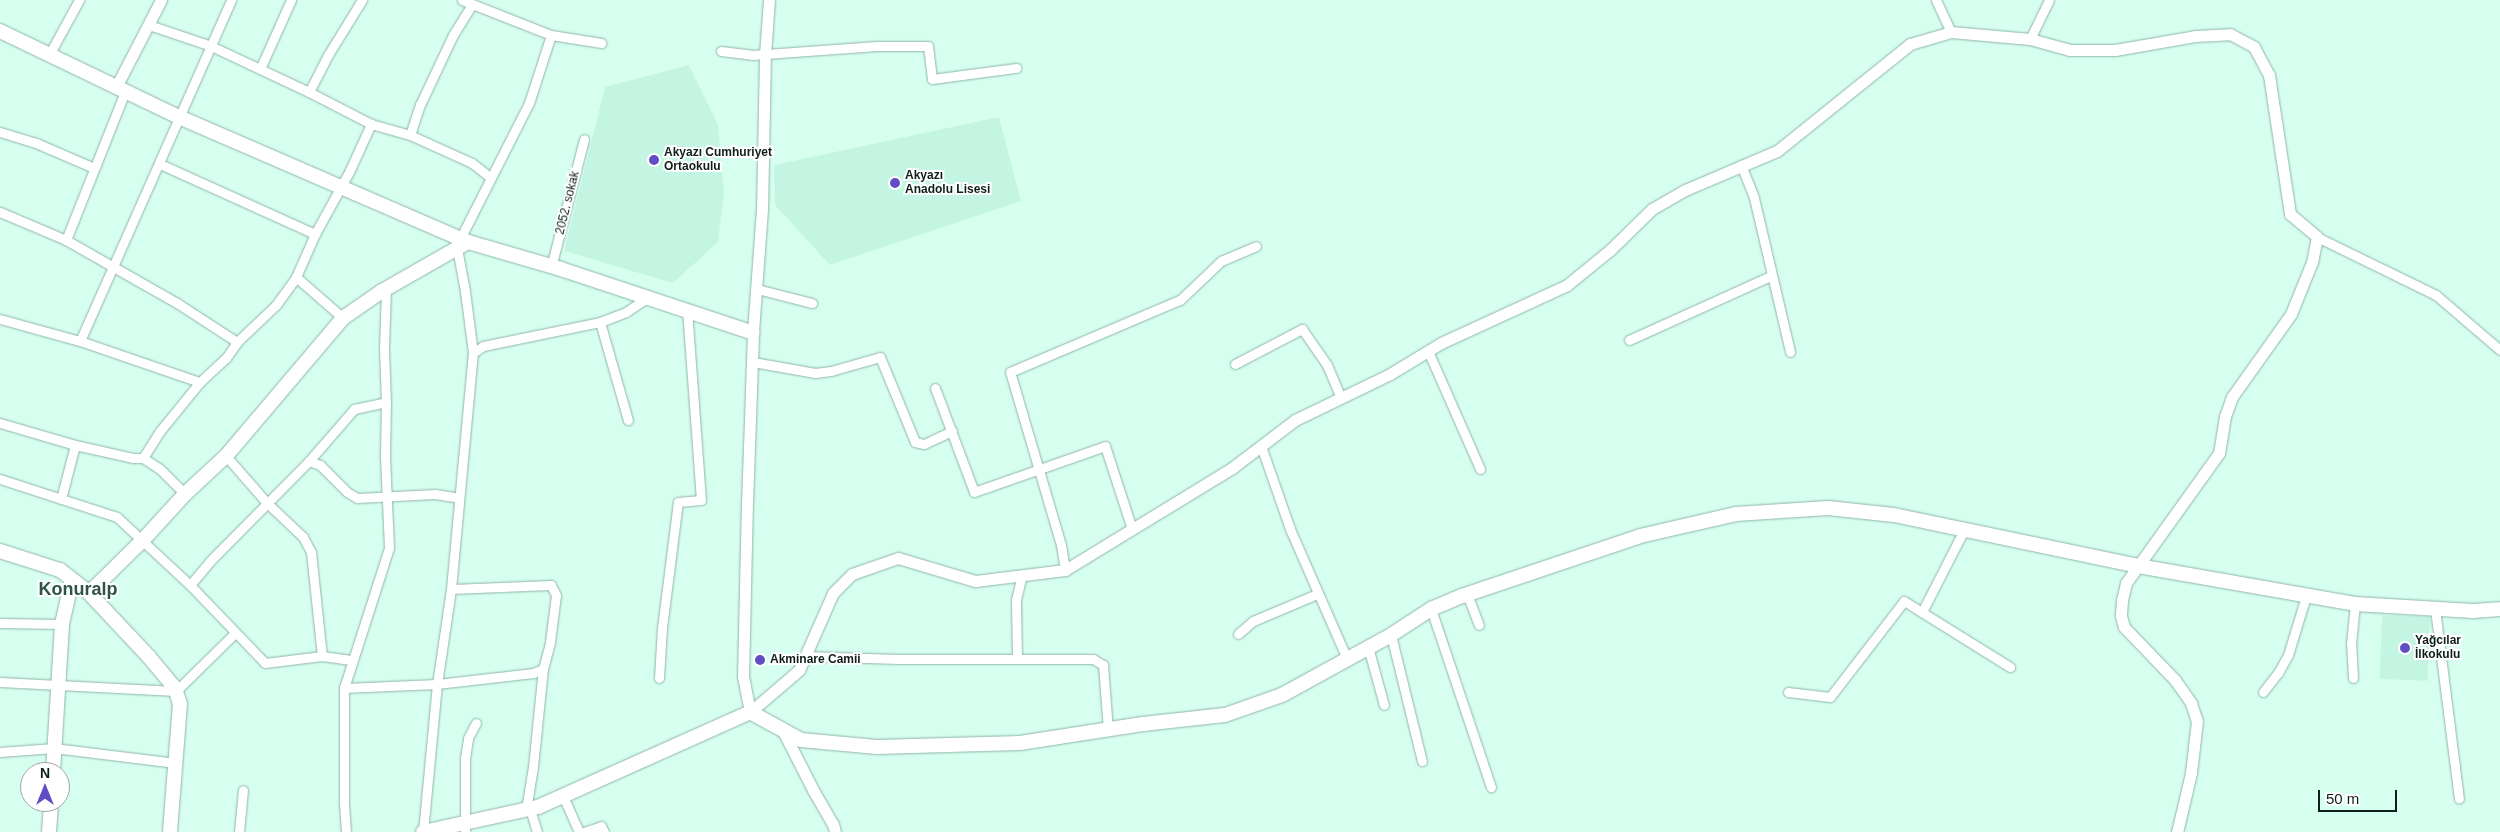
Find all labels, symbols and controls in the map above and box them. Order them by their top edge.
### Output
place label: Akyazı Cumhuriyet Ortaokulu [664,146,772,174]
marker: Akyazı Cumhuriyet Ortaokulu [648,154,660,166]
place label: Akyazı Anadolu Lisesi [905,169,990,197]
street label: 2052. sokak [553,170,583,236]
marker: Akyazı Anadolu Lisesi [889,177,901,189]
district label: Konuralp [39,578,117,600]
place label: Yağcılar İlkokulu [2415,634,2461,662]
marker: Yağcılar İlkokulu [2399,642,2411,654]
place label: Akminare Camii [770,653,861,667]
marker: Akminare Camii [754,654,766,666]
north arrow [20,762,70,812]
text: N [40,765,50,781]
scale bar [2320,780,2399,812]
text: 50 m [2326,790,2359,807]

